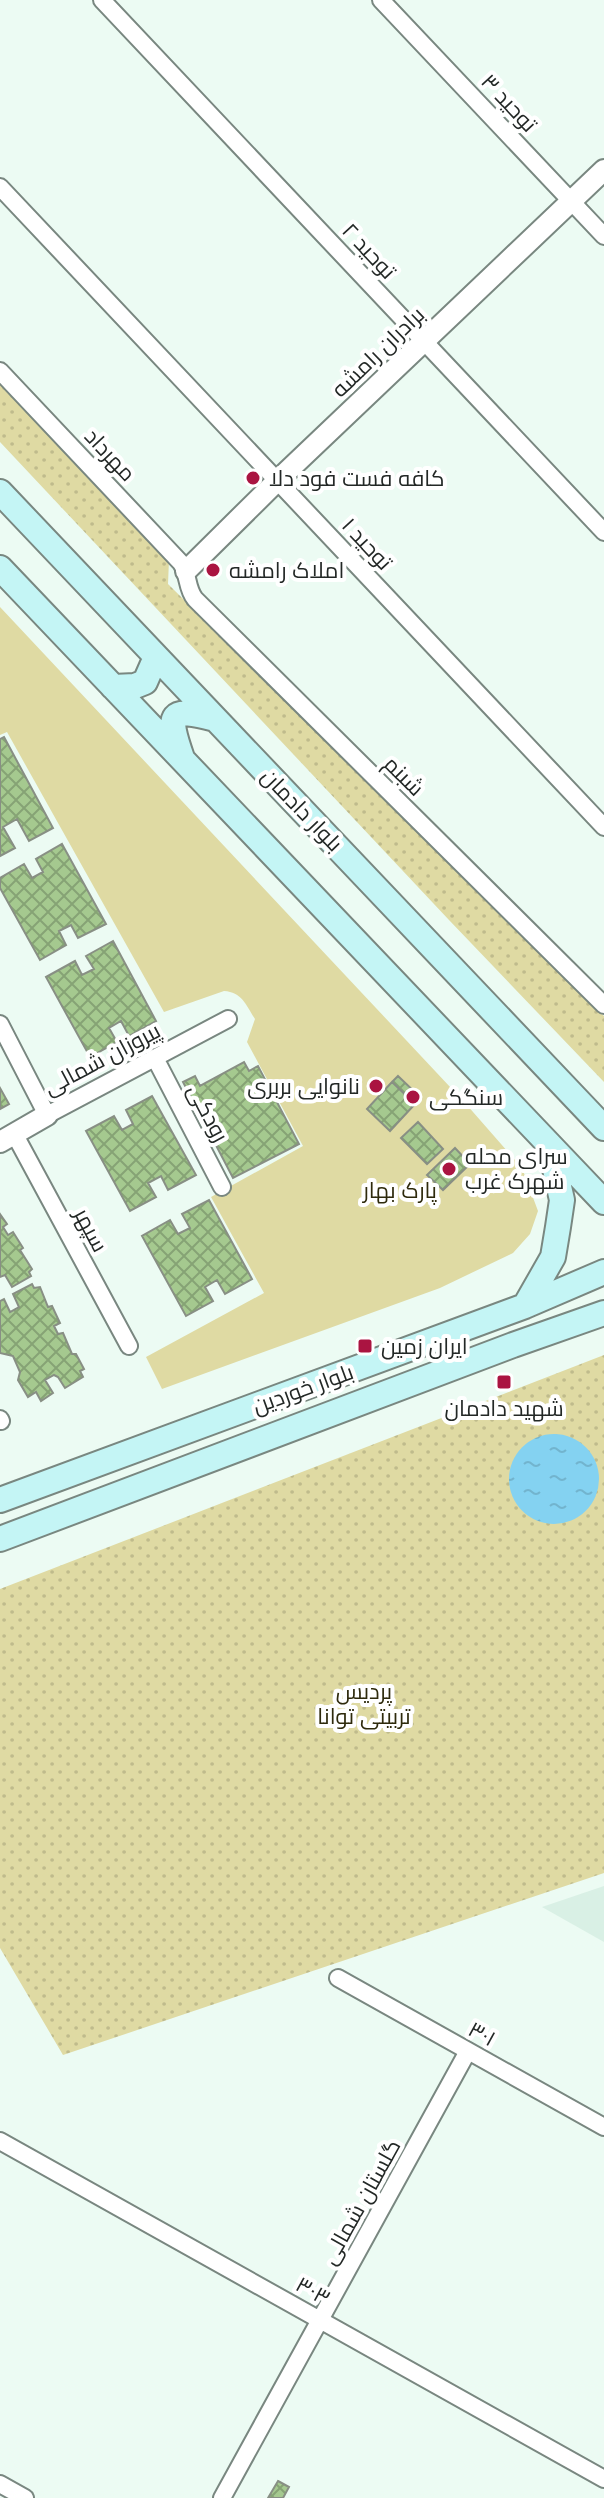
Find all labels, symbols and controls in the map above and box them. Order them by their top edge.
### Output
street label: توحید ۳ [475,68,543,138]
street label: توحید ۲ [336,217,402,285]
street label: برادران رامشه [326,301,430,403]
street label: مهرداد [79,423,141,487]
place label: کافه فست فود دلا [269,465,445,492]
marker: کافه فست فود دلا [244,469,262,487]
street label: توحید ۱ [336,512,398,576]
place label: املاک رامشه [229,557,344,584]
marker: املاک رامشه [204,561,222,579]
street label: شبنم [377,750,430,803]
street label: بلوار دادمان [256,763,348,857]
street label: پیروزان شمالی [39,1017,165,1102]
place label: نانوایی بربری [247,1073,360,1100]
marker: نانوایی بربری [367,1077,385,1095]
street label: رودکی [182,1079,234,1147]
place label: سنگکی [429,1084,503,1111]
marker: سنگکی [404,1088,422,1106]
place label: سرای محله شهرک غرب [465,1143,568,1195]
marker: سرای محله شهرک غرب [440,1160,458,1178]
park label: پارک بهار [361,1177,437,1205]
street label: سپهر [67,1202,114,1257]
place label: ایران زمین [381,1333,468,1360]
marker: ایران زمین [356,1337,374,1355]
street label: بلوار خوردین [249,1358,357,1420]
marker: شهید دادمان [495,1373,513,1391]
place label: شهید دادمان [444,1395,564,1422]
park label: پردیس تربیتی توانا [317,1678,411,1730]
street label: ۳۰۱ [464,2016,500,2052]
street label: گلستان شمالی [315,2135,407,2269]
street label: ۳۰۳ [291,2271,335,2311]

